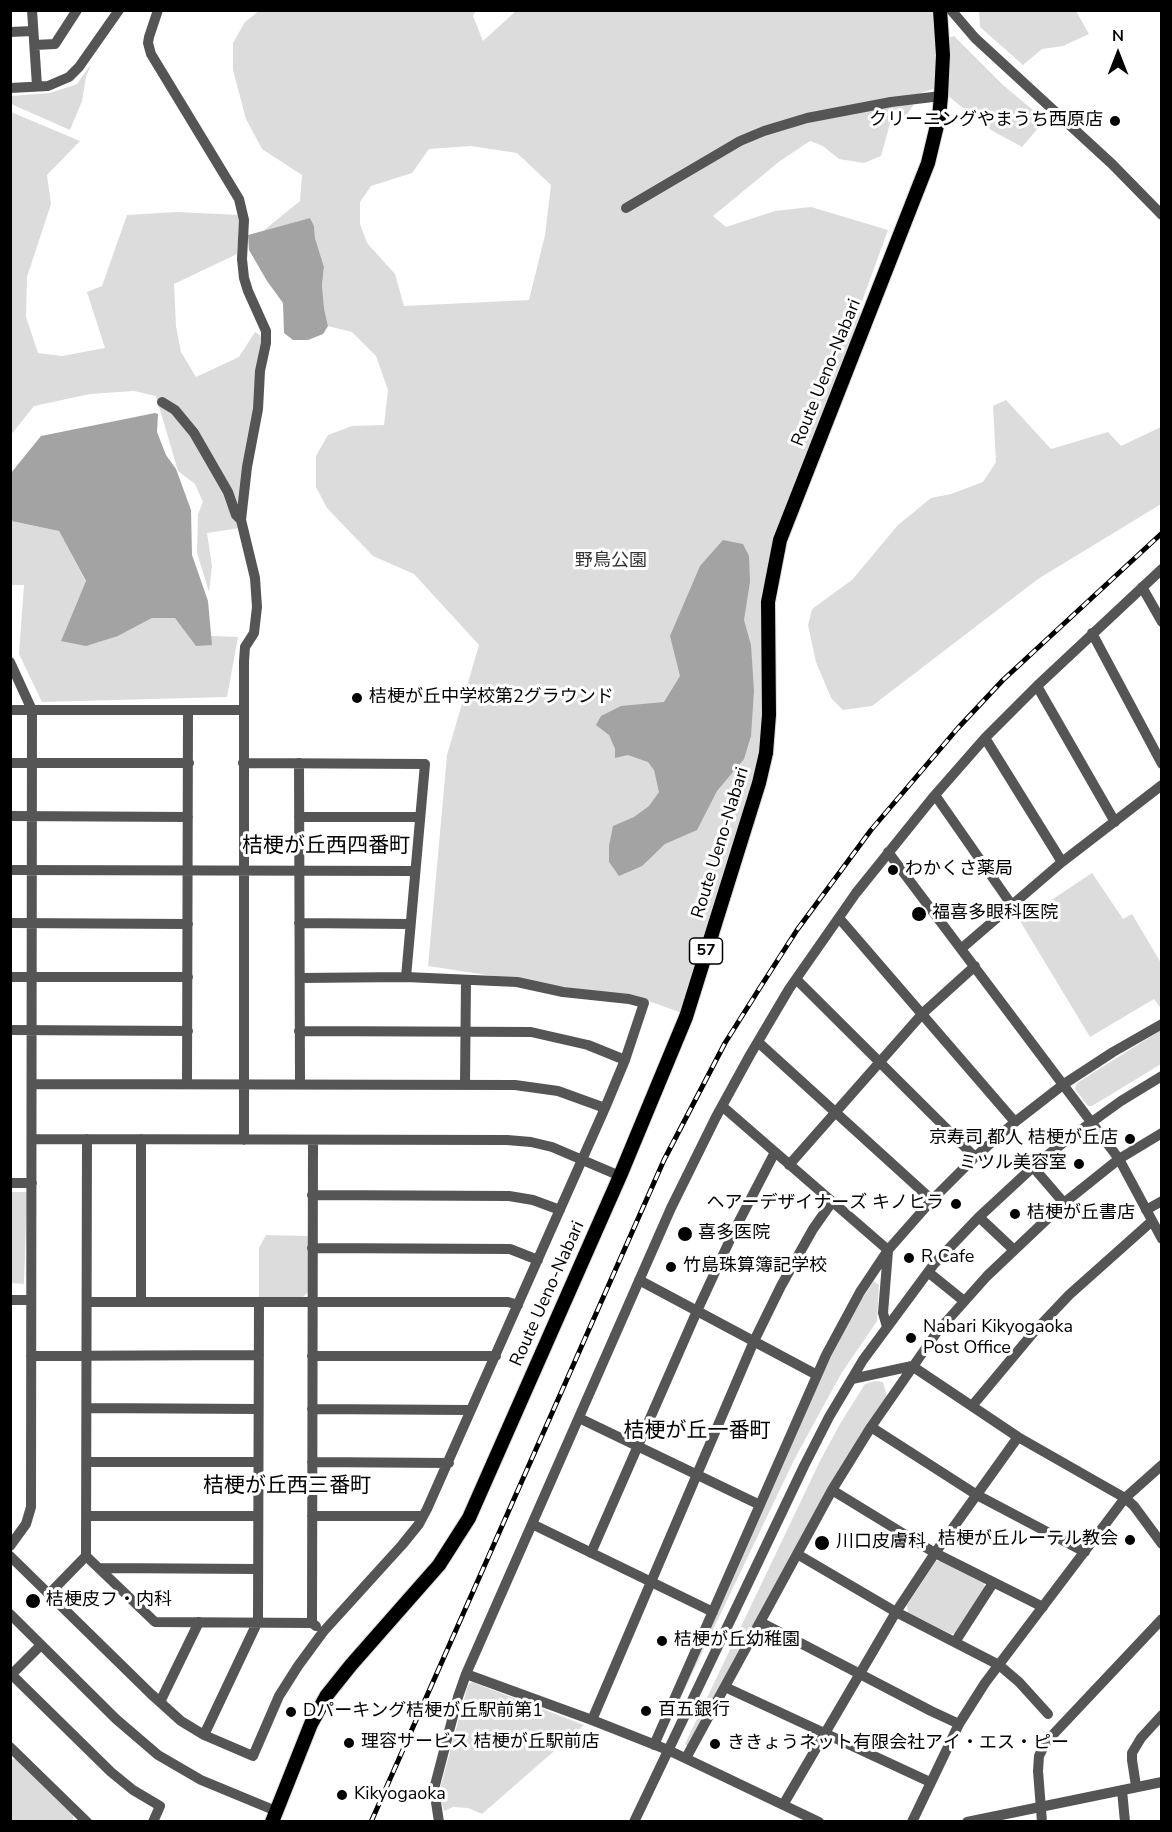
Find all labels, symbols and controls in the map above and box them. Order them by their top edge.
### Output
north arrow [1088,24,1148,84]
text: N [1112,25,1124,47]
place label: クリーニングやまうち西原店 [869,110,1103,132]
marker: クリーニングやまうち西原店 [1108,114,1122,128]
street label: Route Ueno-Nabari [788,296,866,450]
park label: 野鳥公園 [575,551,647,573]
place label: 桔梗が丘中学校第2グラウンド [369,687,614,709]
marker: 桔梗が丘中学校第2グラウンド [350,691,364,705]
street label: Route Ueno-Nabari [688,765,754,921]
district label: 桔梗が丘西四番町 [242,834,410,860]
place label: わかくさ薬局 [905,859,1013,881]
marker: わかくさ薬局 [886,863,900,877]
place label: 福喜多眼科医院 [932,903,1058,925]
marker: 福喜多眼科医院 [910,905,928,923]
road number: 57 [690,938,722,964]
place label: 京寿司 都人 桔梗が丘店 [929,1128,1118,1150]
marker: 京寿司 都人 桔梗が丘店 [1123,1132,1137,1146]
place label: ミツル美容室 [959,1153,1067,1175]
marker: ミツル美容室 [1072,1157,1086,1171]
place label: ヘアーデザイナーズ キノヒラ [706,1193,944,1215]
marker: ヘアーデザイナーズ キノヒラ [949,1197,963,1211]
place label: 桔梗が丘書店 [1027,1203,1135,1225]
marker: 桔梗が丘書店 [1008,1207,1022,1221]
street label: Route Ueno-Nabari [506,1218,590,1370]
place label: 喜多医院 [698,1223,770,1245]
marker: 喜多医院 [676,1225,694,1243]
place label: R Cafe [921,1247,974,1269]
marker: R Cafe [902,1251,916,1265]
place label: 竹島珠算簿記学校 [683,1256,827,1278]
marker: 竹島珠算簿記学校 [664,1260,678,1274]
place label: Nabari Kikyogaoka Post Office [923,1317,1073,1360]
marker: Nabari Kikyogaoka Post Office [904,1331,918,1345]
district label: 桔梗が丘一番町 [624,1419,770,1445]
district label: 桔梗が丘西三番町 [203,1474,371,1500]
place label: 桔梗が丘ルーテル教会 [938,1529,1118,1551]
place label: 川口皮膚科 [836,1532,926,1554]
marker: 桔梗が丘ルーテル教会 [1123,1533,1137,1547]
marker: 川口皮膚科 [813,1534,831,1552]
place label: 桔梗皮フ・内科 [46,1590,172,1612]
marker: 桔梗皮フ・内科 [24,1592,42,1610]
place label: 桔梗が丘幼稚園 [674,1630,800,1652]
marker: 桔梗が丘幼稚園 [655,1634,669,1648]
place label: 百五銀行 [658,1700,730,1722]
place label: Dパーキング桔梗が丘駅前第1 [303,1701,543,1723]
marker: 百五銀行 [639,1704,653,1718]
marker: Dパーキング桔梗が丘駅前第1 [284,1705,298,1719]
place label: 理容サービス 桔梗が丘駅前店 [361,1732,600,1754]
place label: ききょうネット有限会社アイ・エス・ピー [727,1733,1069,1755]
marker: 理容サービス 桔梗が丘駅前店 [342,1736,356,1750]
marker: ききょうネット有限会社アイ・エス・ピー [708,1737,722,1751]
place label: Kikyogaoka [354,1784,446,1806]
marker: Kikyogaoka [335,1788,349,1802]

